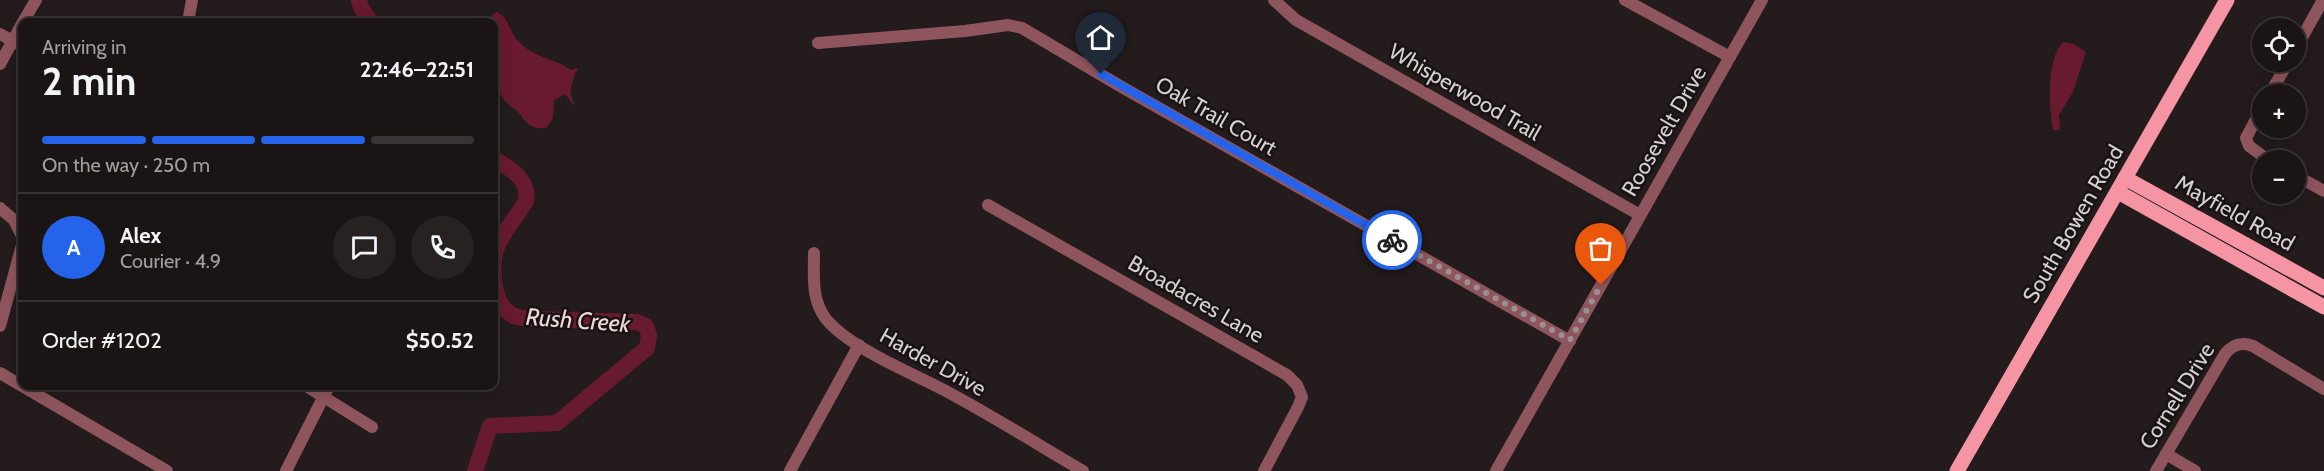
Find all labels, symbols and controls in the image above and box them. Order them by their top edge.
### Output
pin [1075,12,1126,74]
map controls [2252,18,2306,204]
button: locate [2252,18,2306,72]
icon: home [1084,21,1117,54]
text: Arriving in [42,35,126,59]
street label: Whisperwood Trail [1384,38,1547,147]
text: 22:46–22:51 [360,56,474,83]
text: 2 min [42,57,136,105]
street label: Roosevelt Drive [1616,61,1712,201]
street label: Oak Trail Court [1151,70,1282,162]
button: + [2252,84,2306,138]
street label: South Bowen Road [2017,140,2129,308]
button: − [2252,150,2306,204]
text: On the way · 250 m [42,153,210,177]
street label: Mayfield Road [2171,169,2299,257]
courier [1362,210,1422,270]
button: chat [333,216,396,279]
button: phone [411,216,474,279]
text: Alex [120,222,161,249]
pin [1575,223,1626,285]
icon: bike [1376,224,1409,257]
icon: bag [1584,232,1617,265]
text: A [67,234,80,261]
text: Courier · 4.9 [120,249,221,273]
street label: Broadacres Lane [1123,249,1269,349]
water label: Rush Creek [525,302,632,338]
street label: Harder Drive [875,322,991,402]
text: Order #1202 [42,327,162,354]
text: $50.52 [406,327,474,354]
street label: Cornell Drive [2134,338,2220,454]

